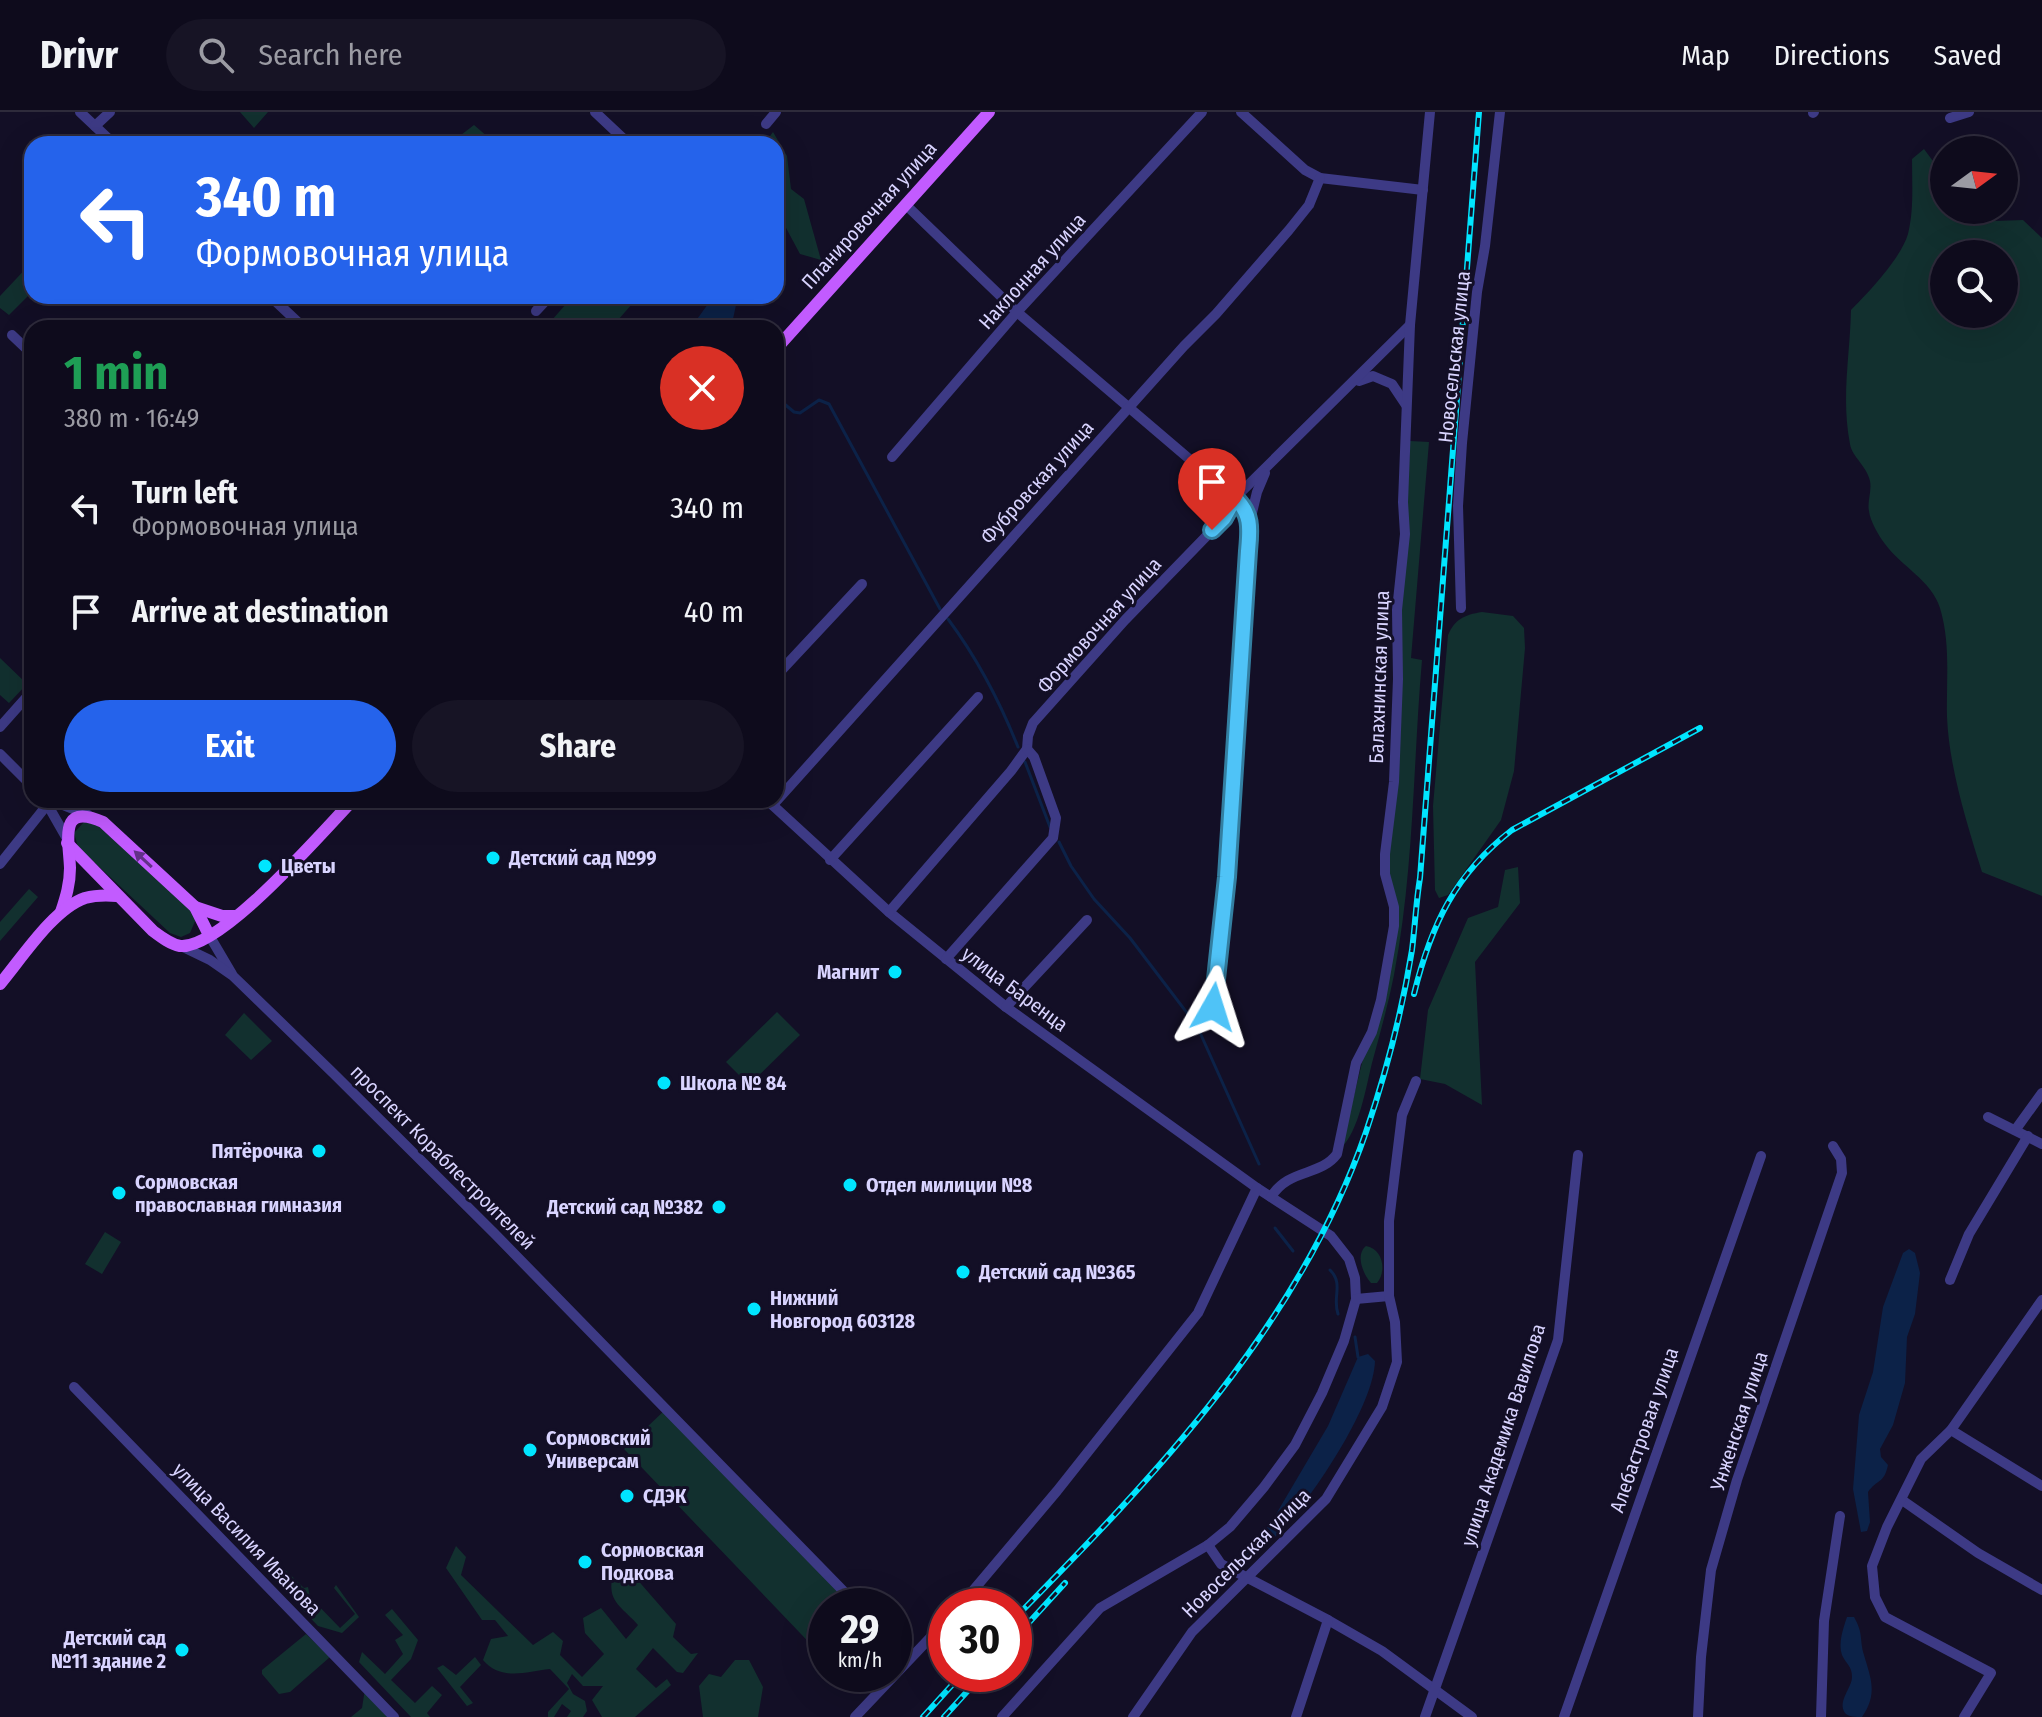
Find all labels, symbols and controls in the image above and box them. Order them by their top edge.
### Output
search box [166,19,726,91]
text: Drivr [40,32,118,78]
icon: search [194,33,238,77]
text: Search here [258,37,403,73]
text: Map [1681,39,1730,72]
text: Directions [1774,39,1890,72]
text: Saved [1934,39,2002,72]
street label: Планировочная улица [796,136,942,294]
north arrow [1930,136,2018,224]
map controls [1930,136,2018,328]
text: 340 m [196,164,336,231]
icon: left [64,168,168,272]
street label: Наклонная улица [974,208,1090,334]
text: Формовочная улица [196,232,509,276]
button: search [1930,240,2018,328]
street label: Новосельская улица [1433,270,1475,444]
text: 1 min [64,344,169,402]
button: close [660,346,744,430]
text: 380 m · 16:49 [64,403,199,434]
street label: Фубровская улица [975,416,1099,548]
pin [1178,448,1246,530]
icon: arrive [1190,460,1234,504]
text: Turn left [132,475,238,511]
icon: left [64,486,108,530]
text: 340 m [670,490,744,526]
text: Формовочная улица [132,511,358,542]
street label: Формовочная улица [1032,552,1166,698]
icon: arrive [64,590,108,634]
street label: Балахнинская улица [1364,590,1394,764]
text: Arrive at destination [132,594,389,630]
text: 40 m [684,594,744,630]
button: Exit [64,700,396,792]
button: Share [412,700,744,792]
place label: Детский сад №99 [508,846,657,870]
marker: Детский сад №99 [484,849,502,867]
one-way arrow [134,850,153,868]
place label: Цветы [281,854,336,878]
marker: Цветы [256,857,274,875]
street label: улица Баренца [957,941,1073,1037]
place label: Магнит [817,960,879,984]
marker: Магнит [886,963,904,981]
position arrow [1171,965,1255,1049]
street label: проспект Кораблестроителей [346,1060,540,1254]
place label: Школа № 84 [680,1071,787,1095]
marker: Школа № 84 [655,1074,673,1092]
place label: Пятёрочка [211,1139,303,1163]
marker: Пятёрочка [310,1142,328,1160]
place label: Сормовская православная гимназия [135,1170,342,1217]
place label: Отдел милиции №8 [866,1173,1033,1197]
marker: Отдел милиции №8 [841,1176,859,1194]
marker: Сормовская православная гимназия [110,1184,128,1202]
place label: Детский сад №382 [546,1195,703,1219]
marker: Детский сад №382 [710,1198,728,1216]
place label: Детский сад №365 [978,1260,1136,1284]
marker: Детский сад №365 [954,1263,972,1281]
place label: Нижний Новгород 603128 [770,1286,915,1333]
marker: Нижний Новгород 603128 [745,1300,763,1318]
street label: улица Академика Вавилова [1456,1321,1550,1549]
street label: Алебастровая улица [1605,1344,1683,1516]
street label: Унженская улица [1705,1348,1773,1495]
place label: Сормовский Универсам [545,1426,651,1473]
marker: Сормовский Универсам [521,1441,539,1459]
street label: улица Василия Иванова [168,1458,326,1620]
street label: Новосельская улица [1176,1483,1316,1623]
place label: СДЭК [643,1484,687,1508]
marker: СДЭК [618,1487,636,1505]
place label: Сормовская Подкова [601,1538,704,1585]
marker: Сормовская Подкова [576,1553,594,1571]
speed limit sign: 30 [928,1588,1032,1692]
text: 29 [840,1606,879,1654]
place label: Детский сад №11 здание 2 [51,1626,166,1673]
marker: Детский сад №11 здание 2 [173,1641,191,1659]
text: km/h [838,1648,882,1672]

